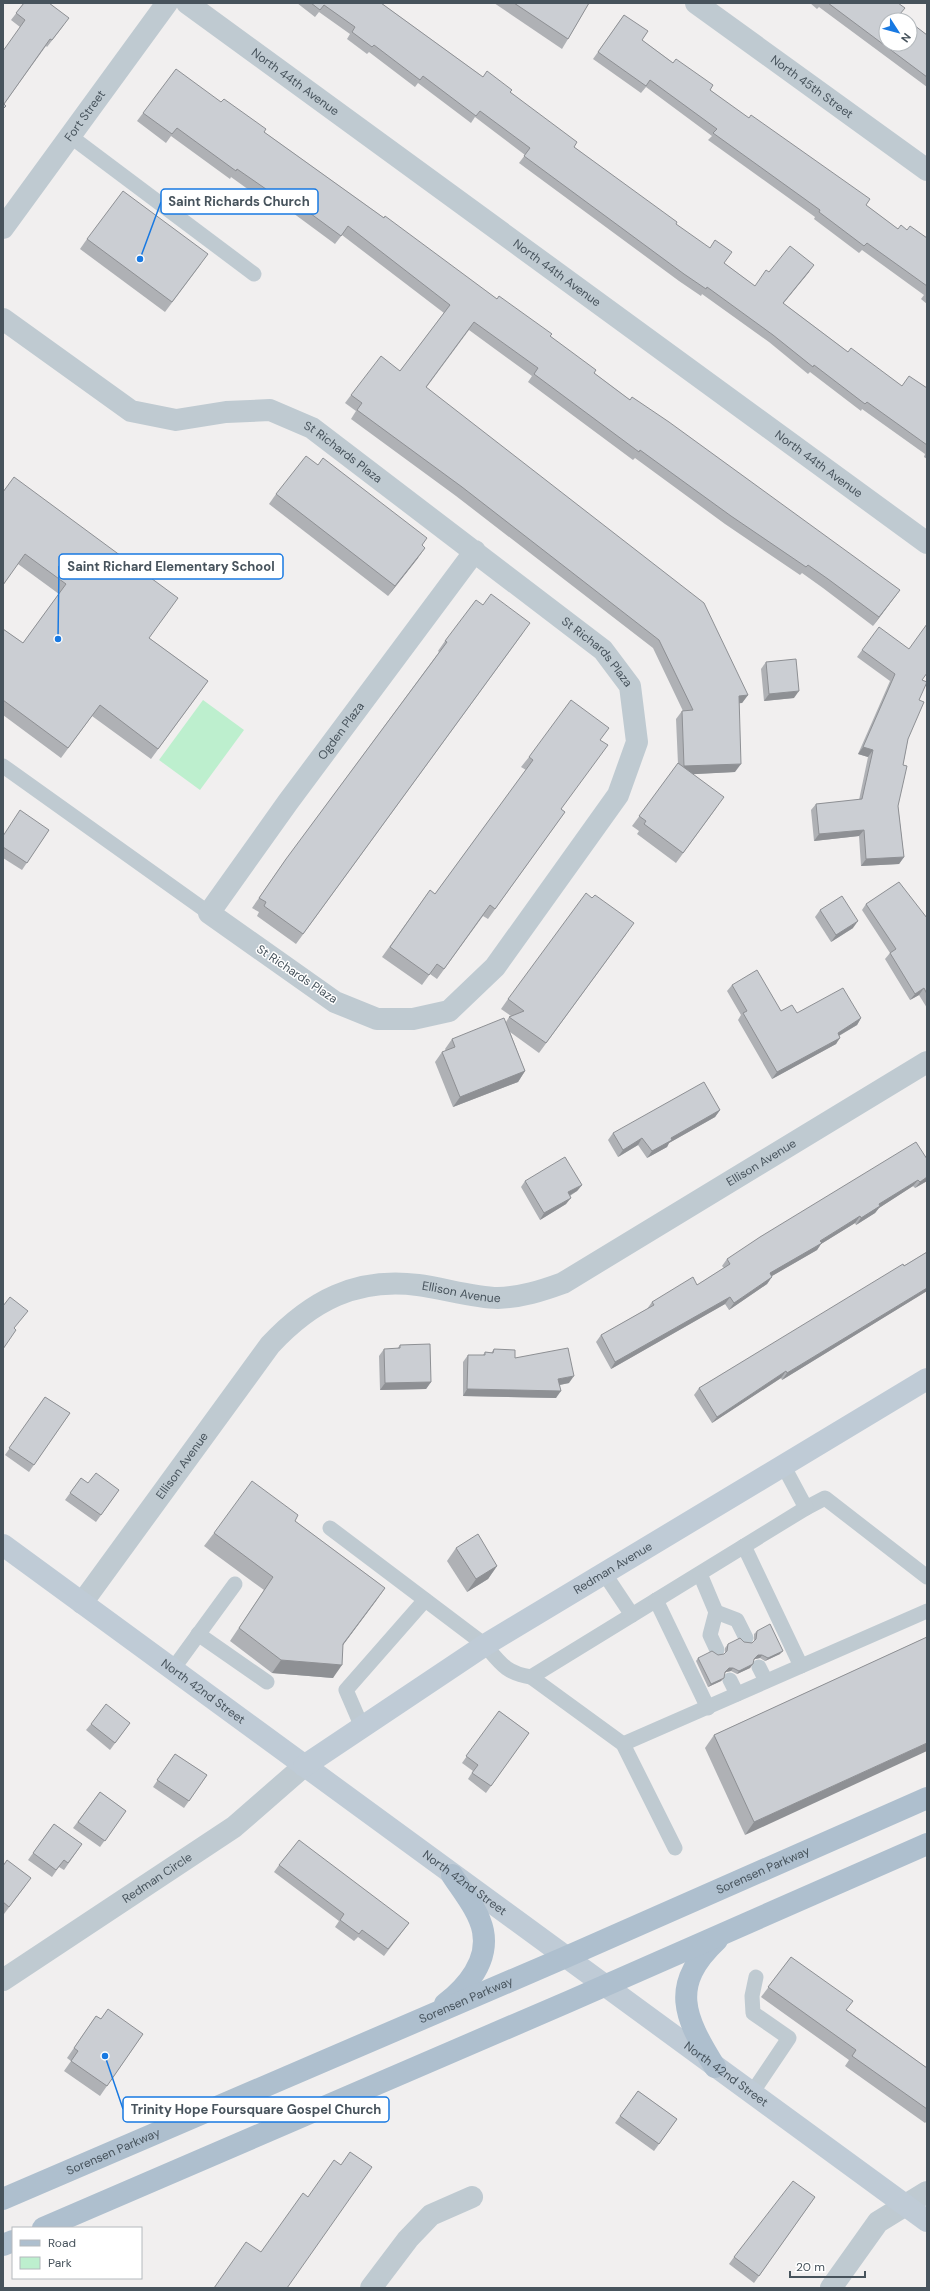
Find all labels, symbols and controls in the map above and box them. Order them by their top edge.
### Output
north arrow [878,12,918,52]
text: N [898,31,914,45]
street label: North 44th Avenue [248,45,342,119]
street label: North 45th Street [767,52,857,122]
street label: Fort Street [61,87,109,145]
callout: Saint Richards Church [161,189,318,214]
text: Saint Richards Church [168,193,310,210]
street label: North 44th Avenue [510,236,604,310]
street label: St Richards Plaza [301,417,385,487]
street label: North 44th Avenue [772,427,866,501]
callout: Saint Richard Elementary School [59,554,283,579]
text: Saint Richard Elementary School [67,558,275,575]
street label: St Richards Plaza [558,613,636,690]
street label: Ogden Plaza [314,699,368,763]
street label: St Richards Plaza [253,941,341,1007]
street label: Ellison Avenue [723,1135,799,1190]
street label: Ellison Avenue [421,1278,501,1306]
street label: Ellison Avenue [152,1429,212,1502]
street label: Redman Avenue [571,1538,655,1598]
street label: North 42nd Street [158,1655,249,1728]
street label: Sorensen Parkway [714,1843,813,1898]
street label: North 42nd Street [419,1847,510,1919]
street label: Redman Circle [119,1849,195,1907]
street label: Sorensen Parkway [417,1973,516,2027]
street label: North 42nd Street [681,2038,772,2110]
callout: Trinity Hope Foursquare Gospel Church [123,2097,389,2122]
text: Trinity Hope Foursquare Gospel Church [131,2101,381,2118]
street label: Sorensen Parkway [64,2124,163,2179]
legend [12,2227,142,2279]
text: Road [48,2235,76,2251]
scale bar [790,2253,865,2279]
text: Park [48,2255,72,2271]
text: 20 m [796,2259,825,2275]

